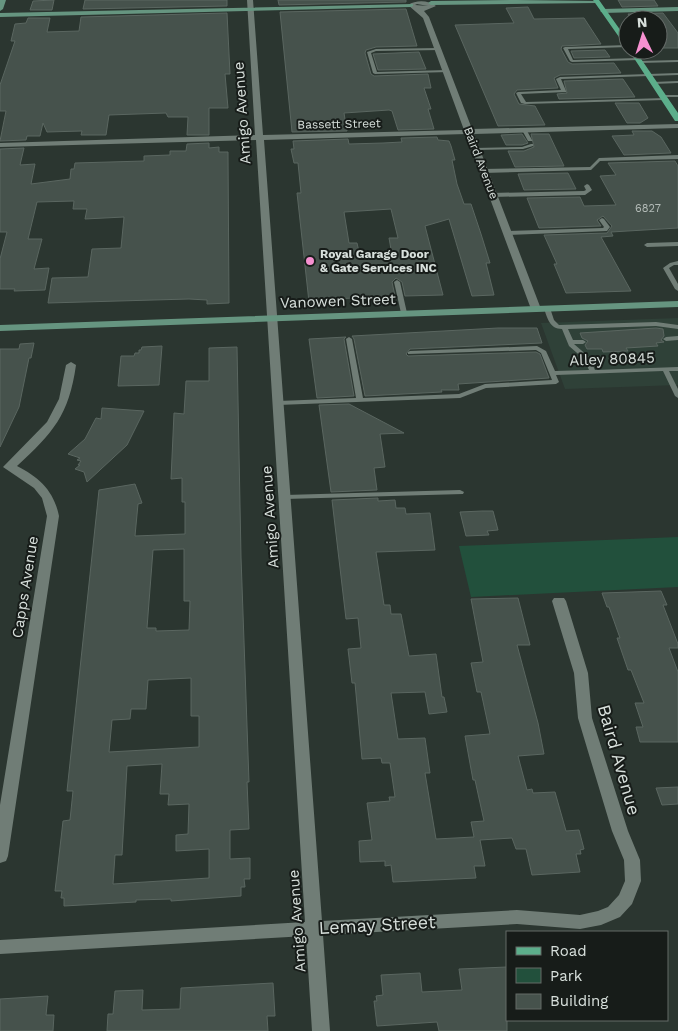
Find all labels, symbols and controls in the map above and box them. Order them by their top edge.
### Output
north arrow [618,10,668,60]
text: N [636,14,648,30]
street label: Amigo Avenue [229,61,255,165]
street label: Bassett Street [297,116,381,132]
street label: Baird Avenue [461,125,501,201]
house number: 6827 [635,202,661,215]
place label: Royal Garage Door & Gate Services INC [320,247,437,275]
marker: Royal Garage Door & Gate Services INC [304,255,316,267]
street label: Vanowen Street [280,290,397,312]
street label: Alley 80845 [569,349,655,369]
street label: Amigo Avenue [257,465,283,569]
street label: Capps Avenue [8,535,42,639]
street label: Baird Avenue [594,702,645,818]
street label: Amigo Avenue [284,869,310,973]
street label: Lemay Street [318,911,436,938]
legend [506,931,668,1021]
text: Road [550,942,587,960]
text: Park [550,967,583,985]
text: Building [550,992,608,1010]

